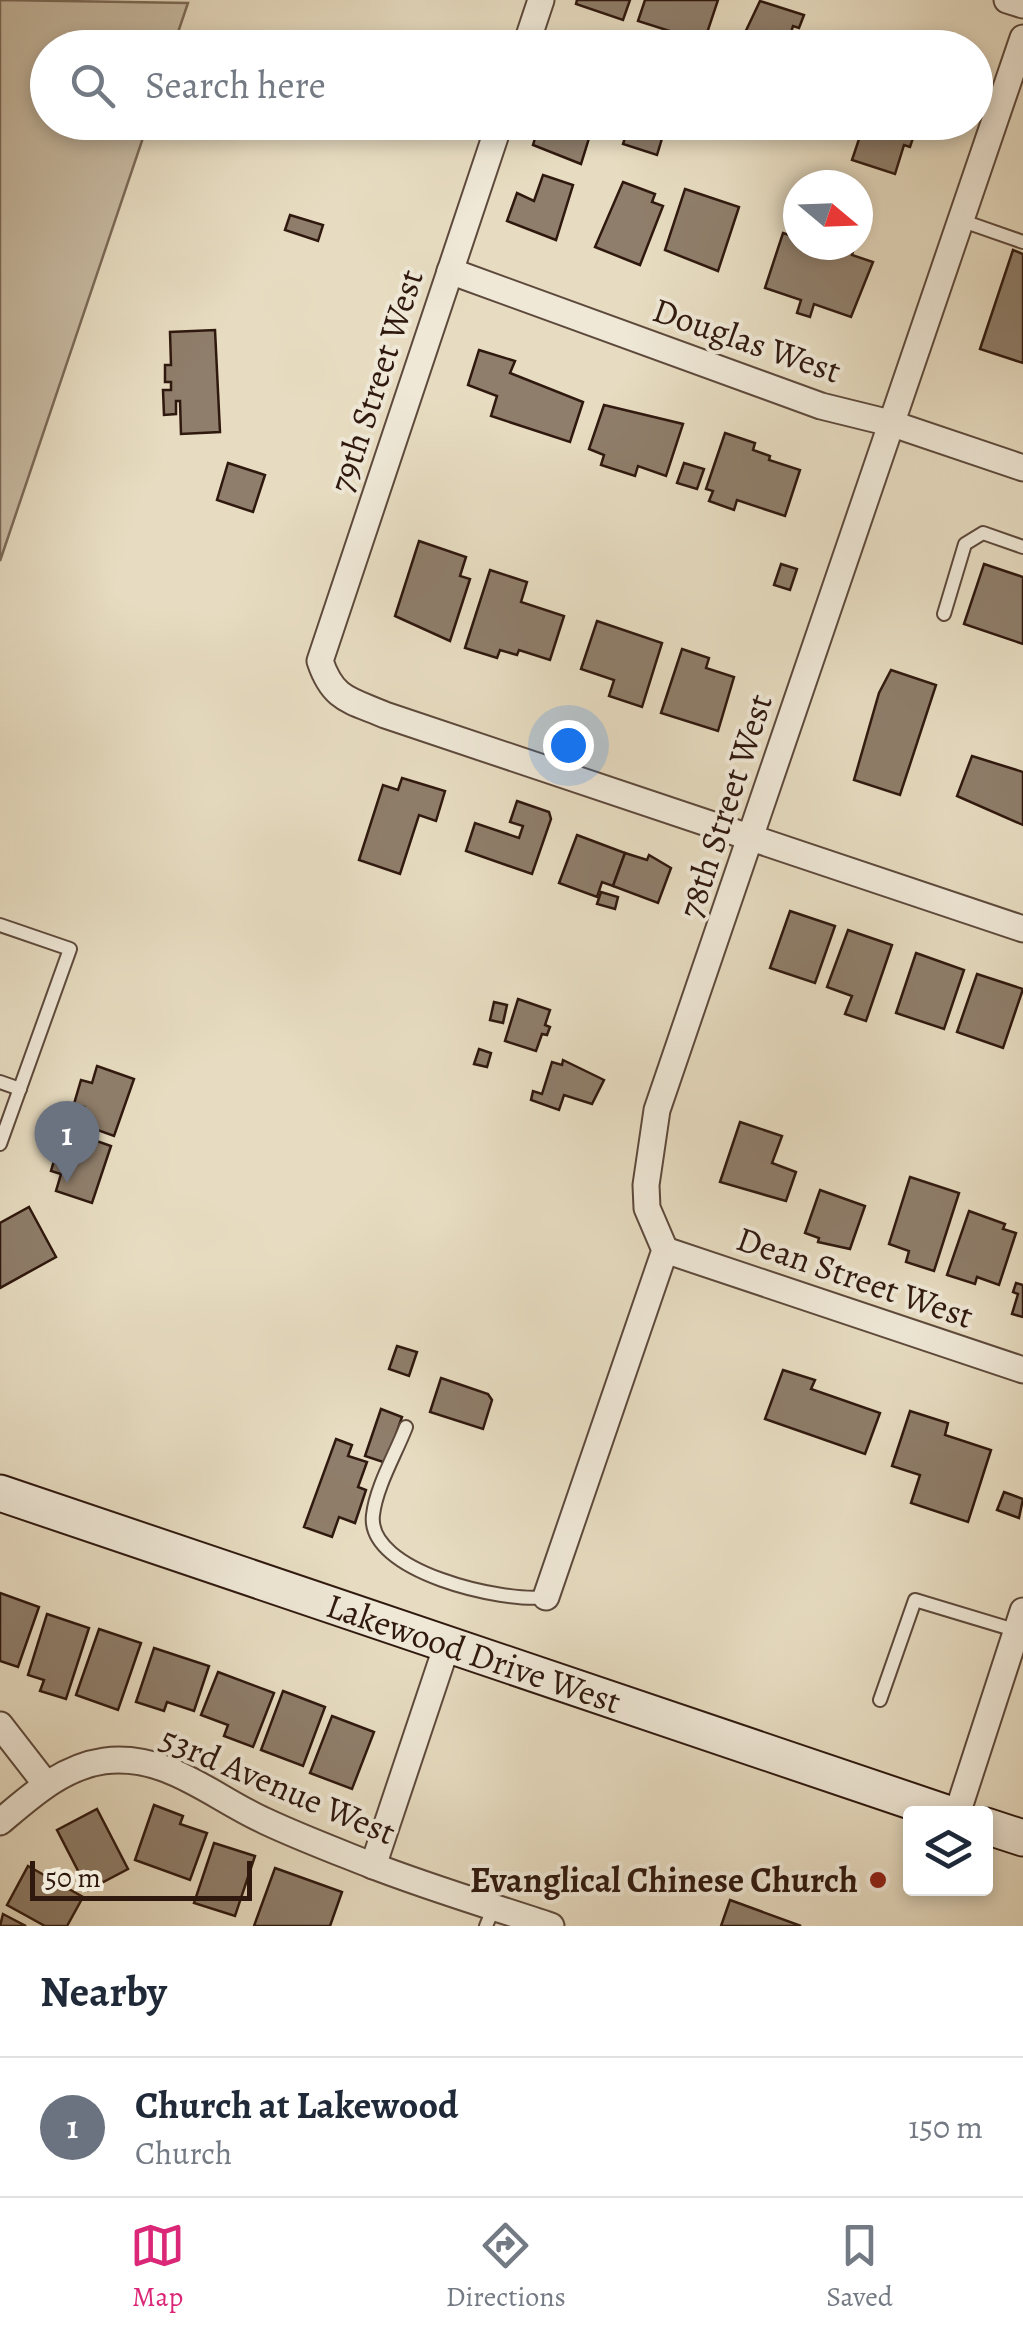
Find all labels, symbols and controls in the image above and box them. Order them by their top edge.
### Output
search box [30,30,993,140]
icon: search [65,58,120,113]
text: Search here [145,59,326,111]
north arrow [783,170,873,260]
street label: 79th Street West [317,263,435,499]
street label: Douglas West [647,285,847,395]
street label: 78th Street West [666,688,784,924]
your location [543,720,594,771]
pin: 1 [34,1100,100,1183]
street label: Dean Street West [730,1214,980,1340]
street label: Lakewood Drive West [320,1581,627,1725]
street label: 53rd Avenue West [153,1714,403,1856]
map controls [903,1806,993,1896]
button: layers [903,1806,993,1896]
scale bar [30,1856,252,1900]
place label: Evanglical Chinese Church [470,1856,858,1904]
text: 50 m [45,1859,101,1897]
marker: Evanglical Chinese Church [867,1869,889,1891]
text: Nearby [40,1963,167,2020]
text: Church at Lakewood [135,2079,458,2131]
text: 1 [67,2105,78,2149]
text: 150 m [908,2105,983,2149]
text: Church [135,2131,232,2175]
tab: Map [130,2218,185,2316]
tab: Directions [446,2218,566,2316]
tab: Saved [826,2218,893,2316]

